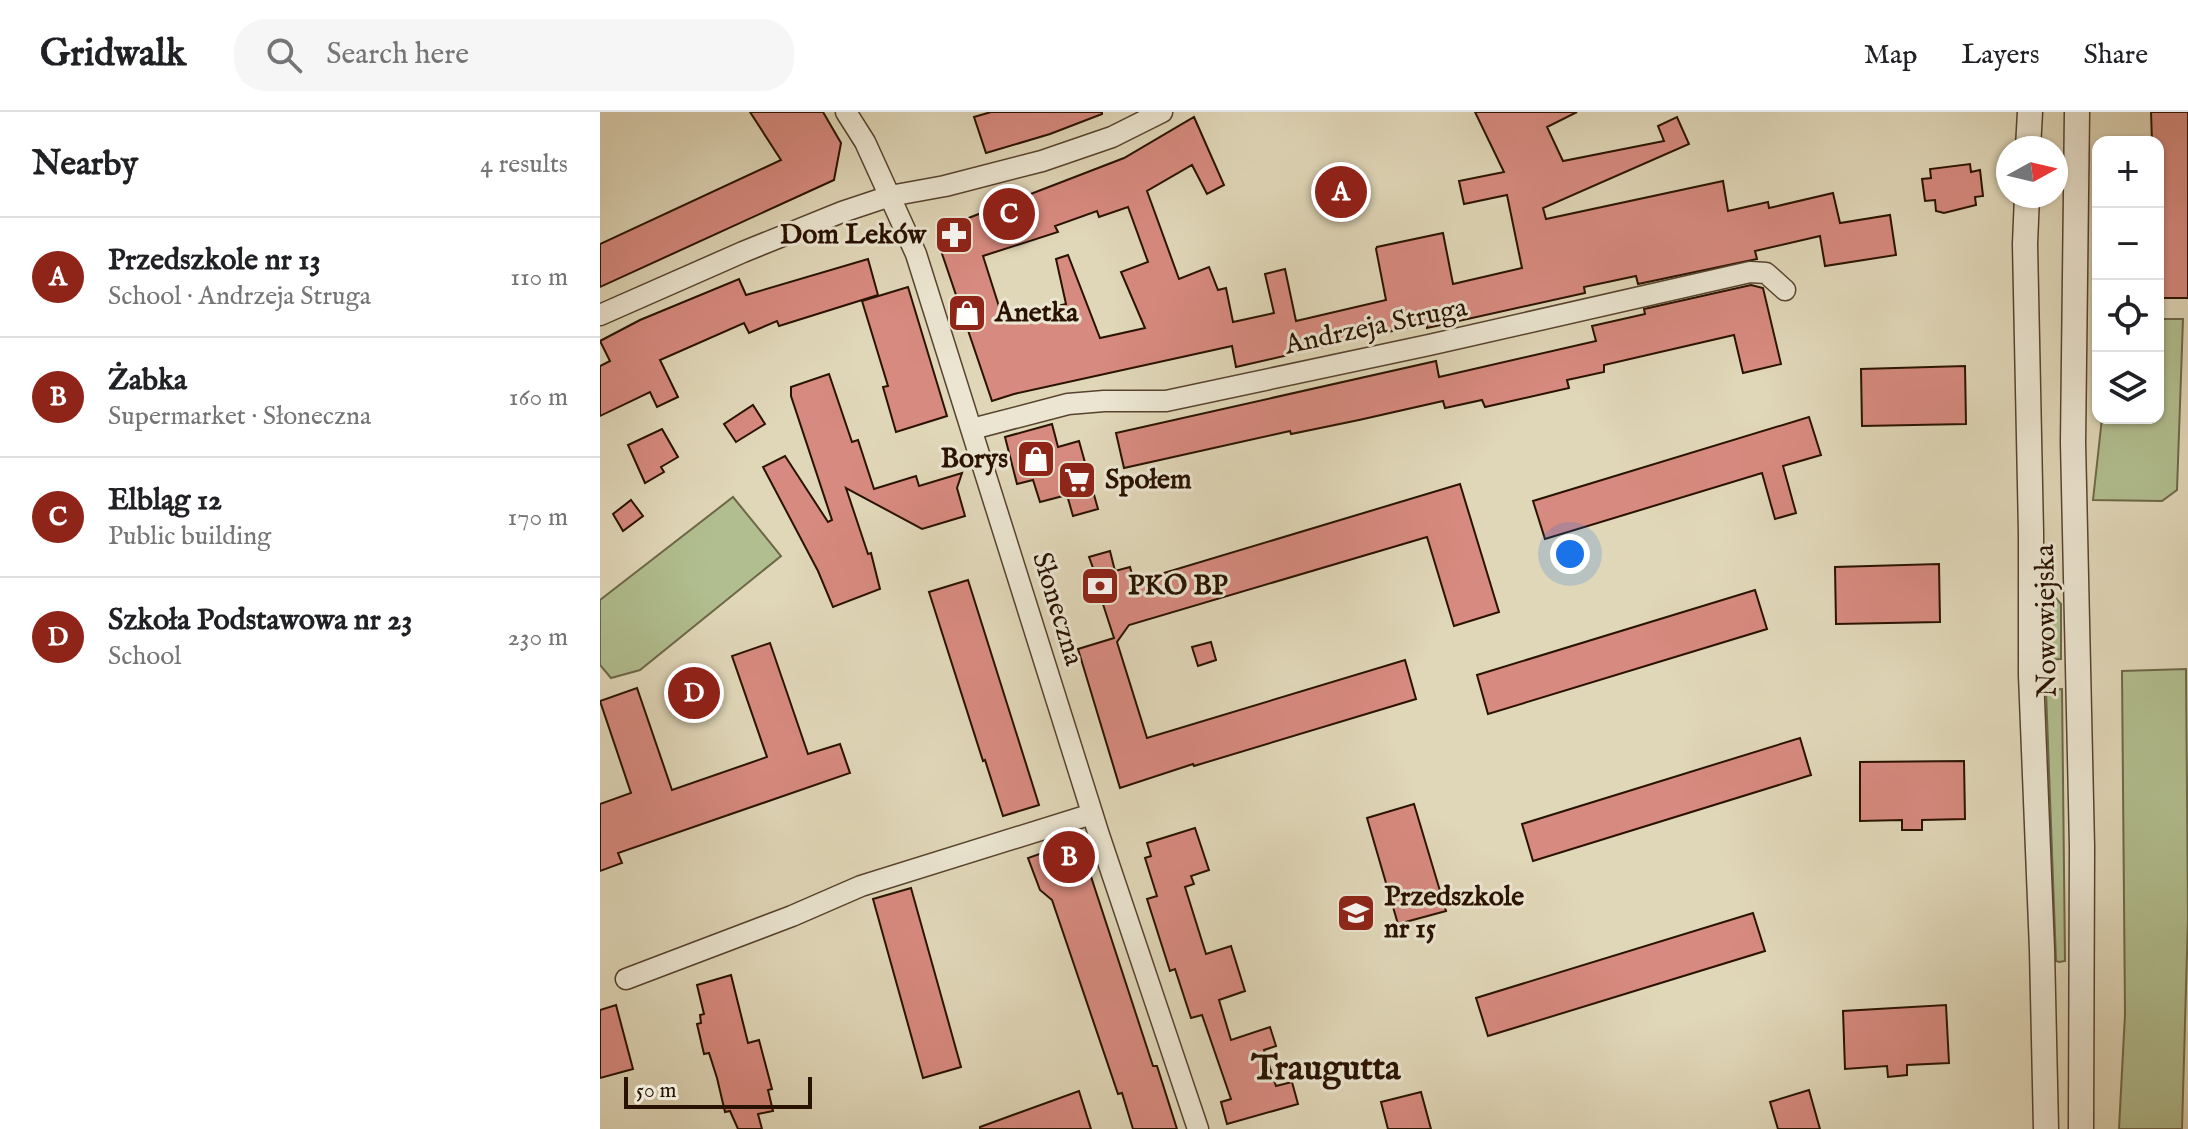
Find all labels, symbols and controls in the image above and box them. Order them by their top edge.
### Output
search box [234,19,794,91]
text: Gridwalk [40,31,186,79]
icon: search [262,33,306,77]
text: Search here [326,36,469,74]
text: Map [1864,38,1917,73]
text: Layers [1961,38,2040,73]
text: Share [2084,38,2148,73]
north arrow [1996,136,2068,208]
map controls [2092,136,2164,424]
button: + [2092,136,2164,208]
text: Nearby [32,143,138,186]
text: 4 results [480,148,568,181]
pin: A [1315,162,1367,222]
pin: C [983,184,1035,244]
button: − [2092,208,2164,280]
pharmacy icon: Dom Leków [933,214,975,256]
place label: Dom Leków [780,218,928,253]
text: Przedszkole nr 13 [108,242,321,280]
text: A [49,261,67,294]
text: 110 m [510,261,568,294]
text: School · Andrzeja Struga [108,280,371,313]
button: locate [2092,280,2164,352]
street label: Andrzeja Struga [1281,290,1471,364]
shop icon: Anetka [946,292,988,334]
place label: Anetka [994,296,1079,331]
button: layers [2092,352,2164,424]
text: Żabka [108,362,187,400]
text: B [49,381,67,414]
text: 160 m [509,381,568,414]
text: Supermarket · Słoneczna [108,400,371,433]
shop icon: Borys [1015,438,1057,480]
place label: Borys [941,442,1008,477]
supermarket icon: Społem [1056,459,1098,501]
place label: Społem [1105,463,1192,498]
text: Elbląg 12 [108,482,222,520]
text: C [49,501,67,534]
text: 170 m [508,501,568,534]
text: Public building [108,520,271,553]
your location [1550,534,1590,574]
street label: Nowowiejska [2028,543,2066,698]
street label: Słoneczna [1023,548,1091,671]
bank icon: PKO BP [1079,565,1121,607]
place label: PKO BP [1128,569,1229,604]
text: Szkoła Podstawowa nr 23 [108,602,413,640]
text: D [48,621,68,654]
text: 230 m [508,621,568,654]
text: School [108,640,181,673]
pin: D [668,663,720,723]
pin: B [1043,827,1095,887]
place label: Przedszkole nr 15 [1384,880,1524,947]
school or university icon: Przedszkole nr 15 [1335,892,1377,934]
district label: Traugutta [1250,1046,1402,1092]
scale bar [624,1073,812,1109]
text: 50 m [636,1077,677,1105]

